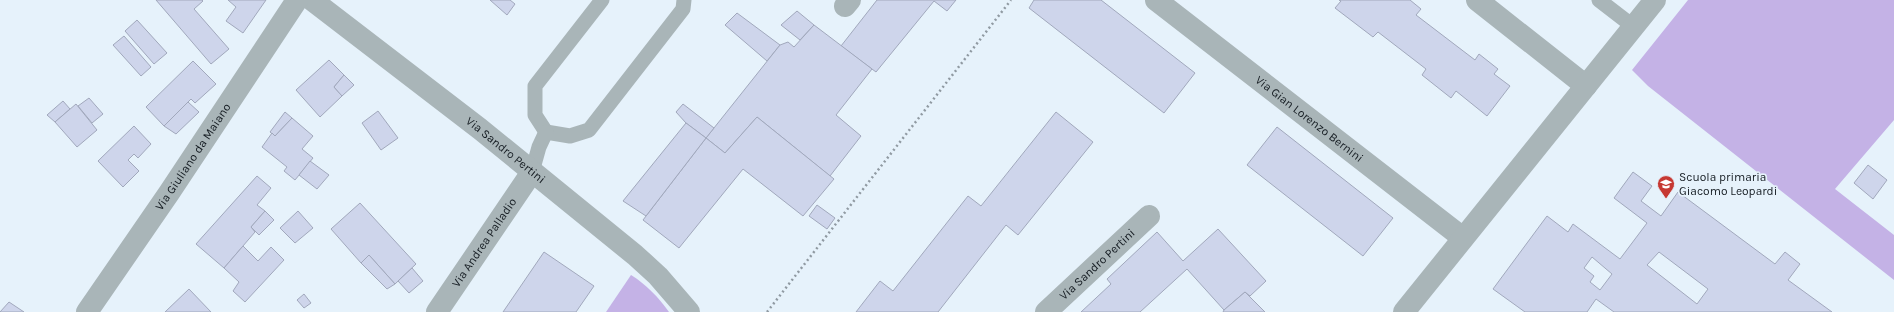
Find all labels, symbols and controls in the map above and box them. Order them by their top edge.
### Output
street label: Via Gian Lorenzo Bernini [1253,73,1366,165]
street label: Via Giuliano da Maiano [152,100,234,213]
street label: Via Sandro Pertini [463,114,548,186]
place label: Scuola primaria Giacomo Leopardi [1679,170,1777,198]
school or university icon: Scuola primaria Giacomo Leopardi [1656,174,1676,199]
street label: Via Andrea Palladio [449,195,519,290]
street label: Via Sandro Pertini [1057,226,1138,303]

